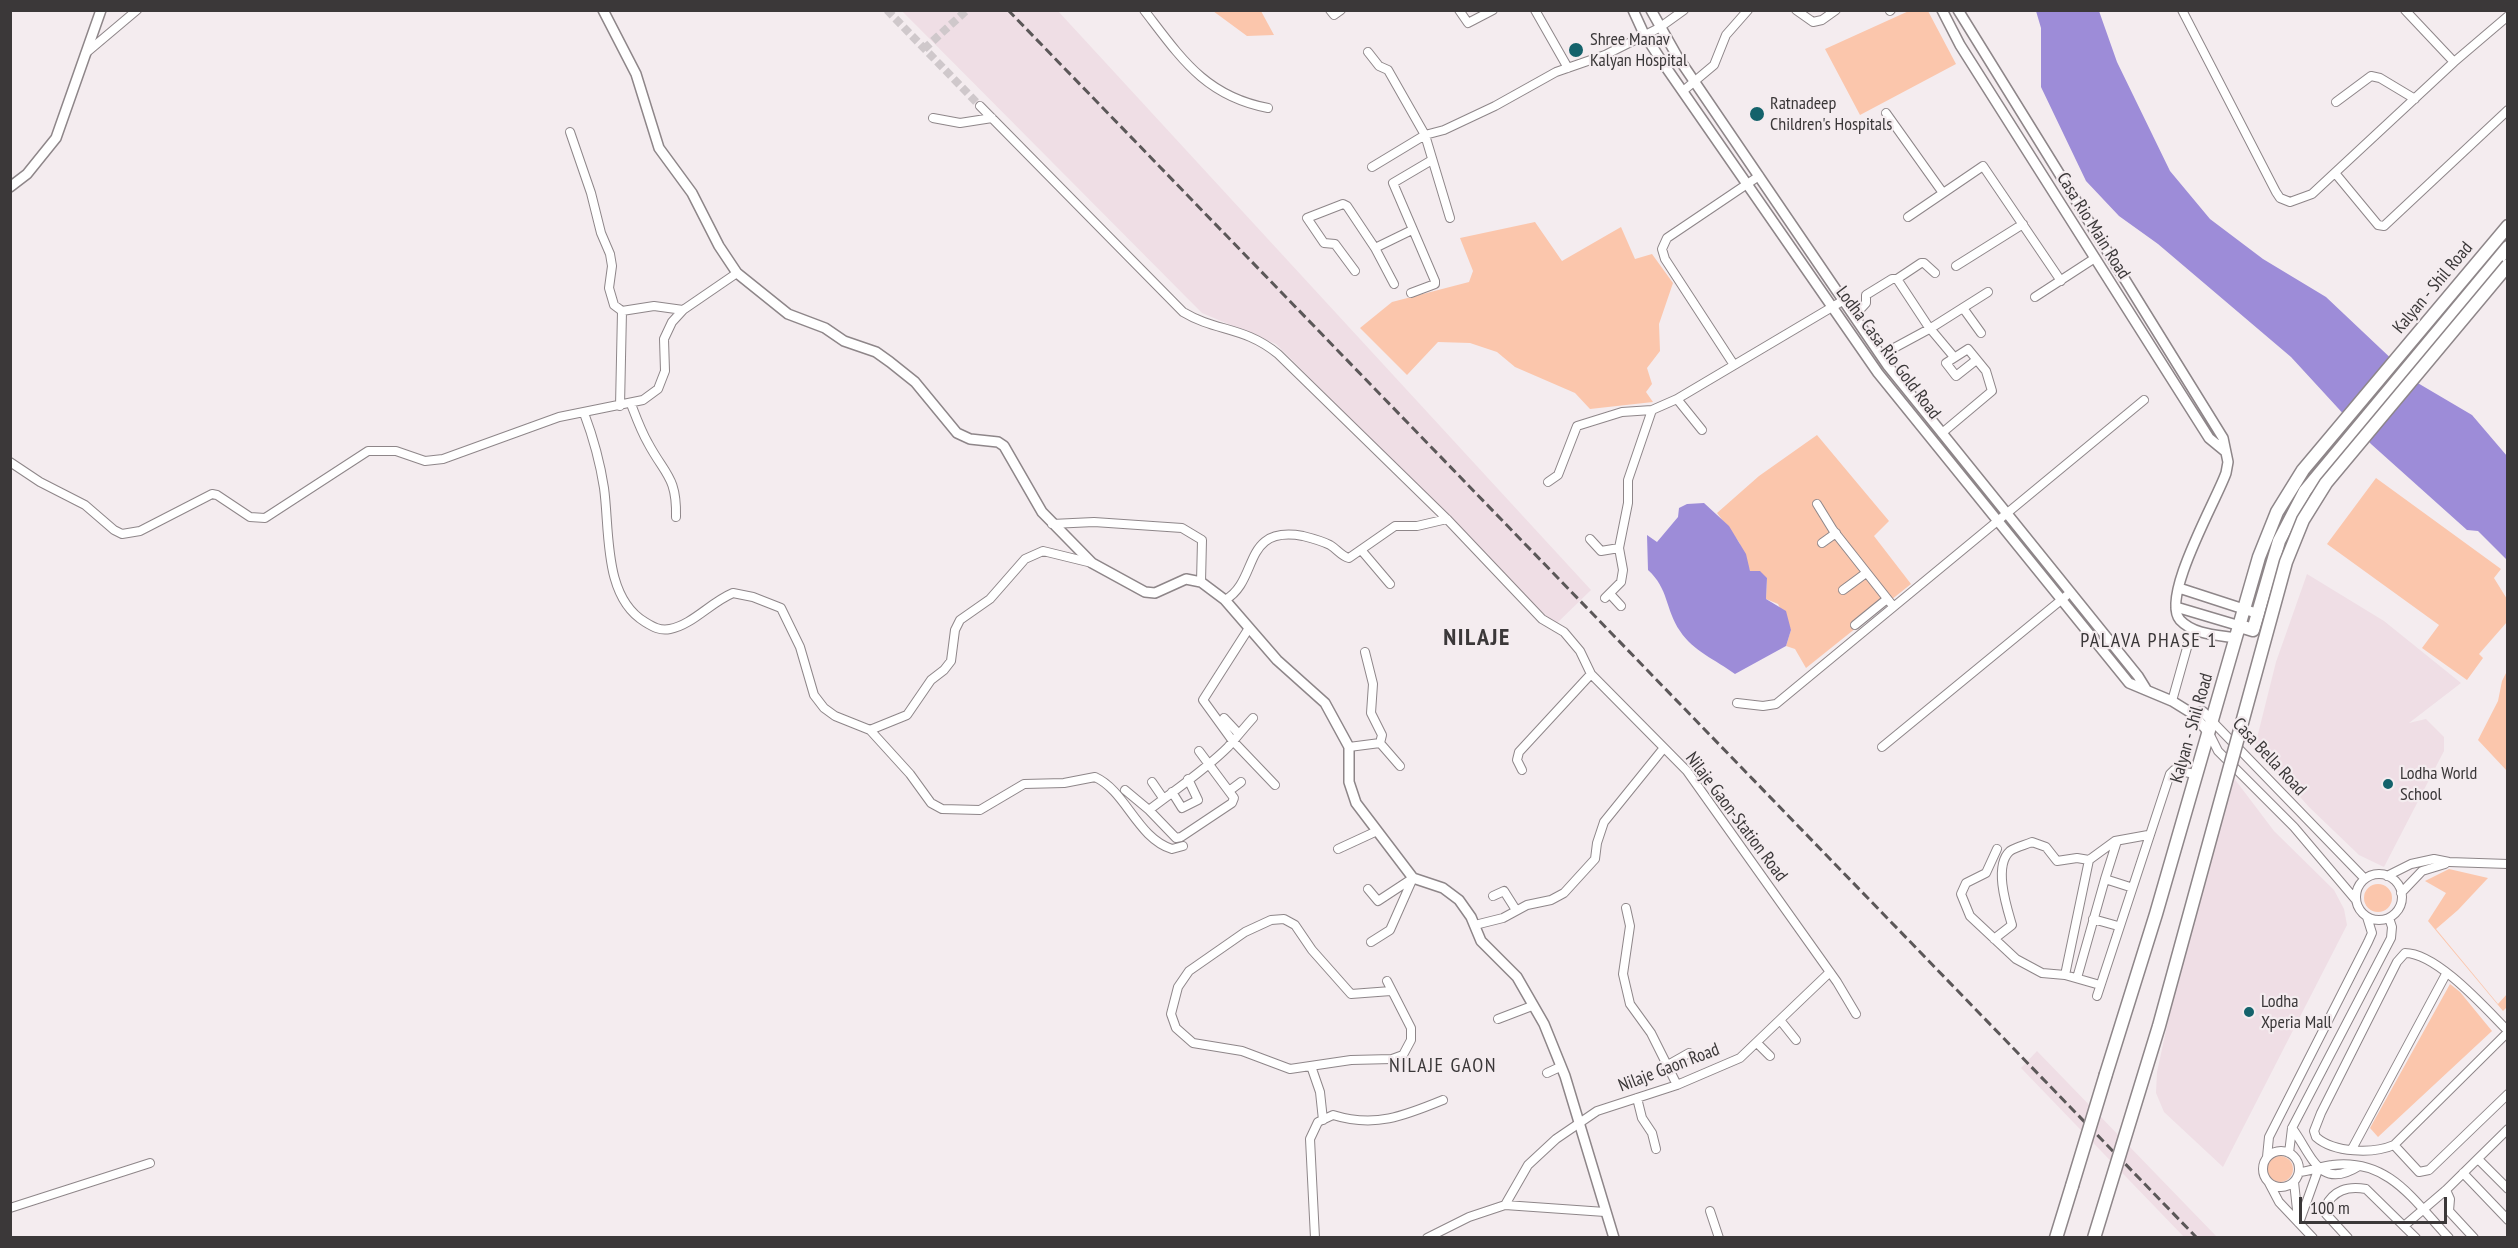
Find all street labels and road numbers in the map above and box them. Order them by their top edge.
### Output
street label: Casa Rio Main Road [2052,169,2134,283]
street label: Kalyan - Shil Road [2388,238,2478,338]
street label: Lodha Casa Rio Gold Road [1831,282,1945,424]
street label: Kalyan - Shil Road [2166,671,2218,785]
street label: Casa Bella Road [2228,714,2310,800]
street label: Nilaje Gaon-Station Road [1680,748,1792,886]
street label: Nilaje Gaon Road [1615,1039,1723,1097]

